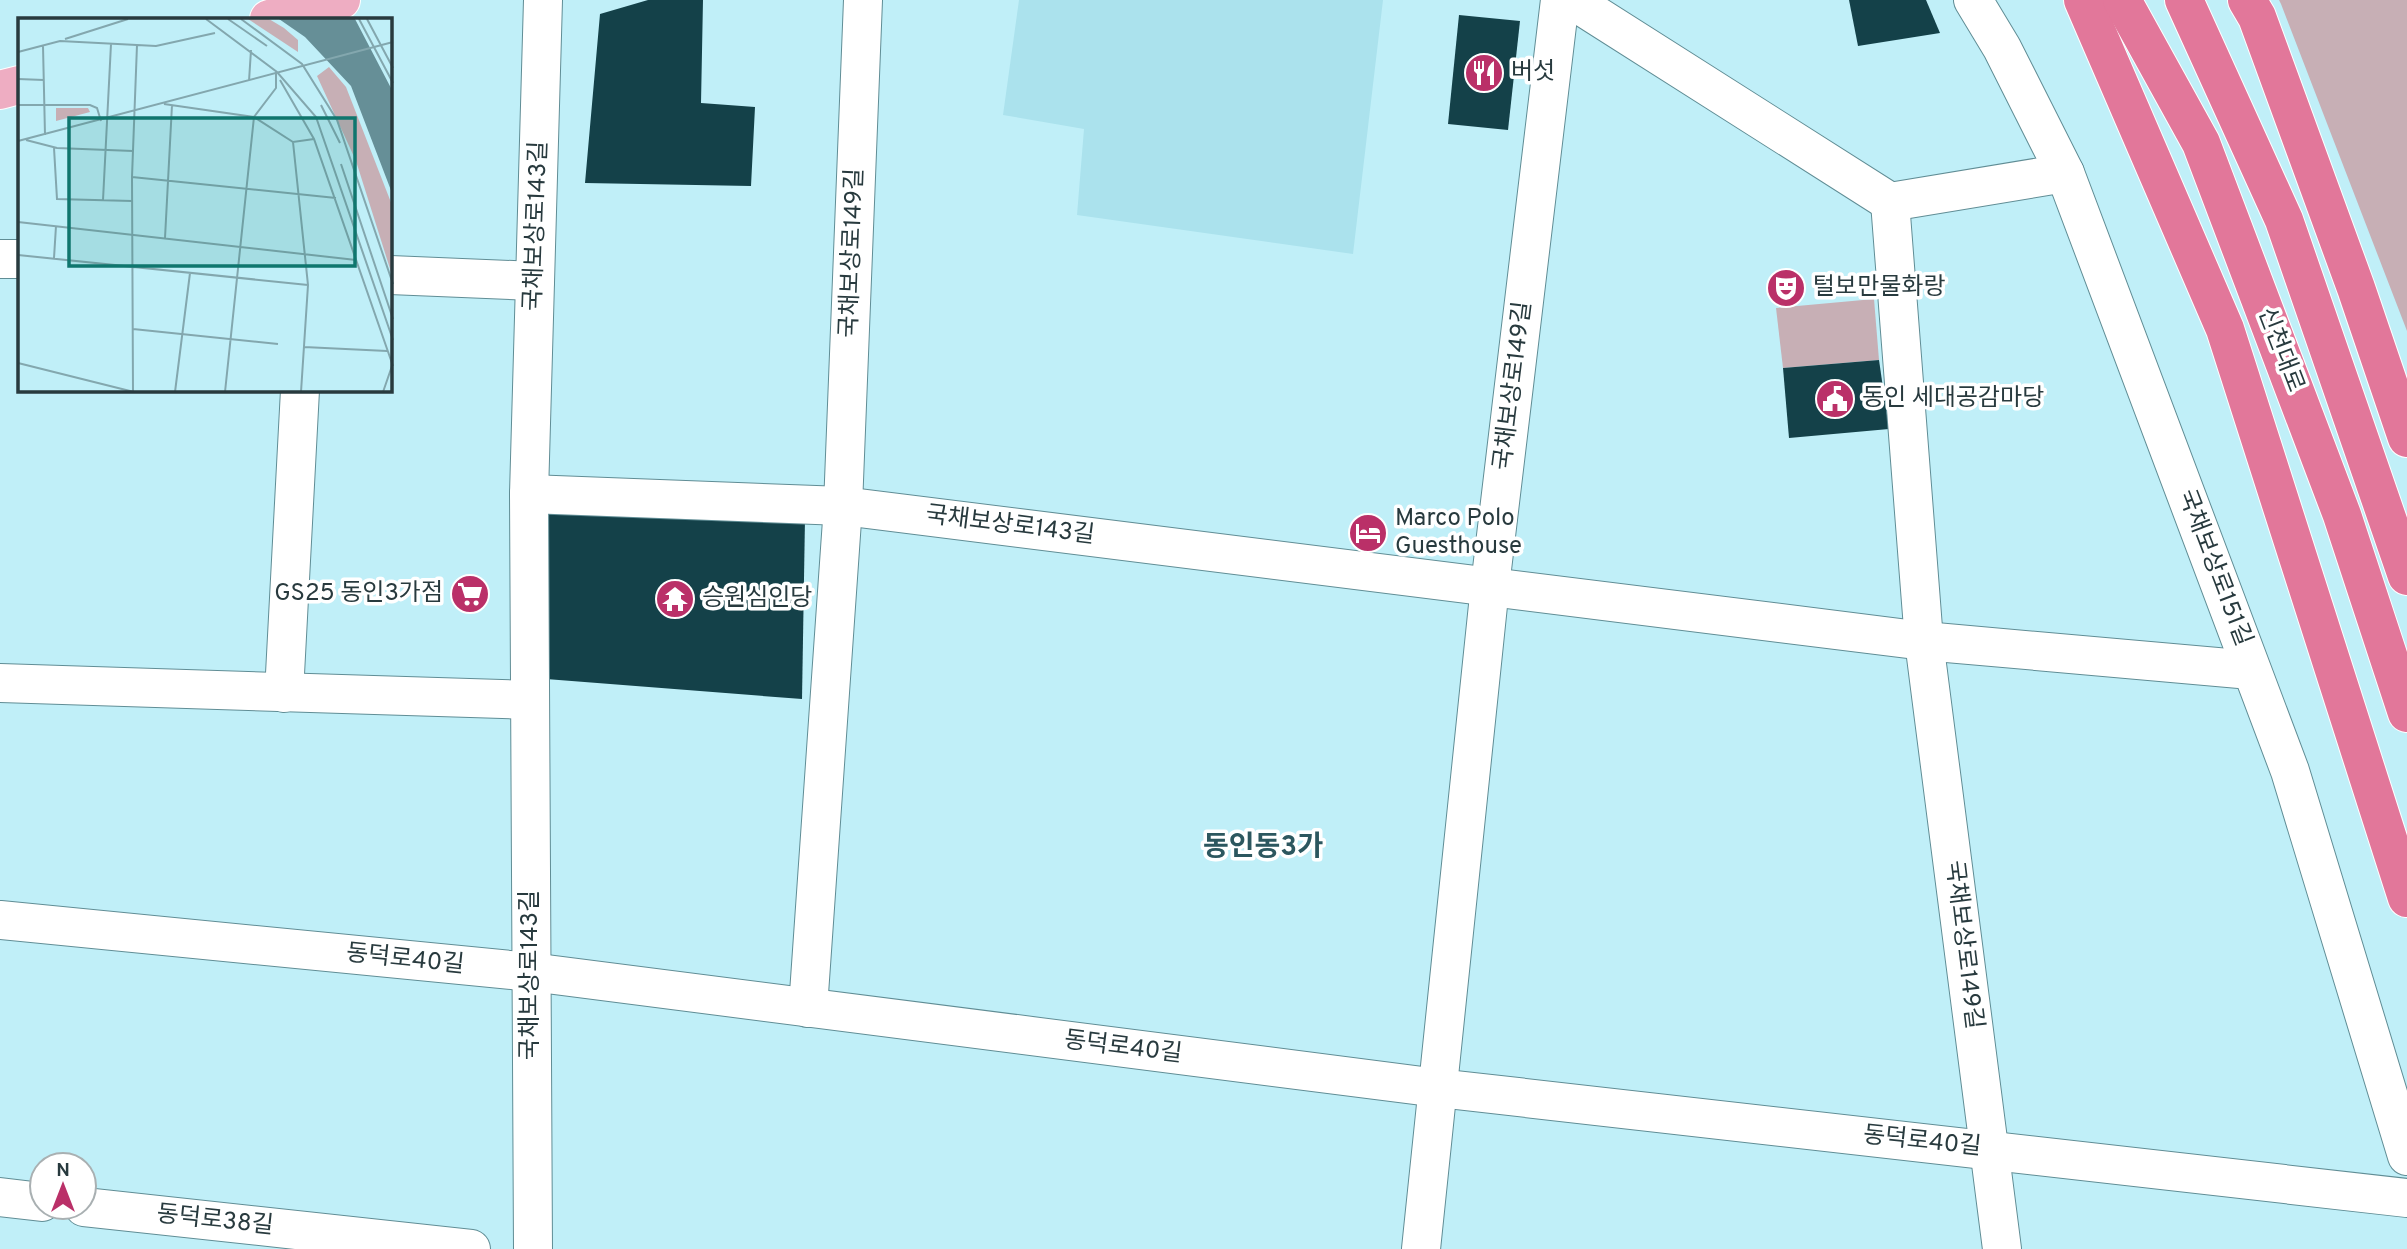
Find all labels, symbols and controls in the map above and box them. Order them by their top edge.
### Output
inset map [18,18,392,392]
restaurant icon: 버섯 [1463,52,1505,94]
place label: 버섯 [1511,58,1555,88]
street label: 국채보상로143길 [519,140,555,312]
street label: 국채보상로149길 [835,168,871,338]
theatre icon: 털보만물화랑 [1765,267,1807,309]
place label: 털보만물화랑 [1813,273,1945,303]
street label: 국채보상로149길 [1489,300,1539,472]
street label: 신천대로 [2250,303,2310,397]
public building icon: 동인 세대공감마당 [1814,378,1856,420]
place label: 동인 세대공감마당 [1862,384,2044,414]
street label: 국채보상로151길 [2170,485,2258,651]
street label: 국채보상로143길 [924,501,1096,551]
place label: Marco Polo Guesthouse [1395,504,1522,562]
hotel icon: Marco Polo Guesthouse [1347,512,1389,554]
supermarket icon: GS25 동인3가점 [449,573,491,615]
temple icon: 승원심인당 [654,578,696,620]
place label: GS25 동인3가점 [274,579,443,609]
place label: 승원심인당 [702,584,812,614]
district label: 동인동3가 [1203,830,1323,866]
street label: 국채보상로149길 [1938,859,1988,1031]
street label: 국채보상로143길 [516,890,546,1060]
street label: 동덕로40길 [344,939,466,981]
street label: 동덕로40길 [1062,1026,1184,1070]
street label: 동덕로40길 [1861,1121,1983,1163]
north arrow [28,1151,98,1221]
text: N [56,1159,70,1183]
street label: 동덕로38길 [155,1200,275,1242]

